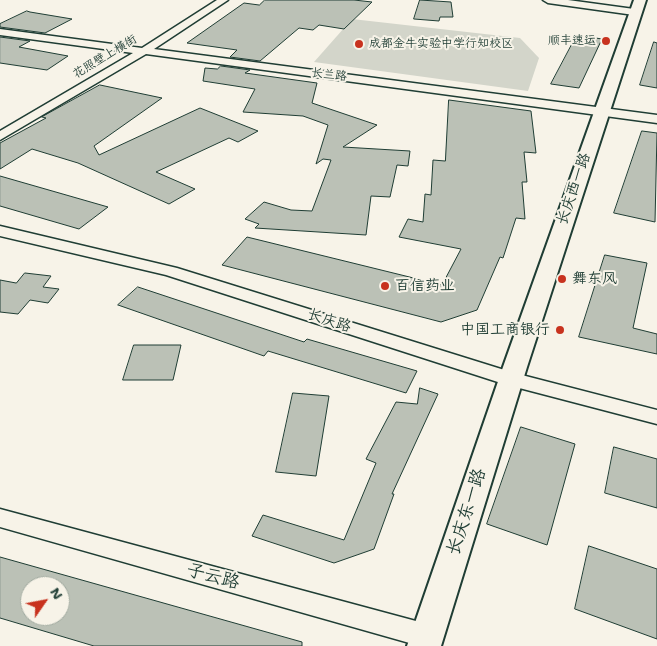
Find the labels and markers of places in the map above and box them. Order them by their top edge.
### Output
place label: 顺丰速运 [548,34,596,48]
marker: 顺丰速运 [600,35,612,47]
place label: 成都金牛实验中学行知校区 [369,37,513,51]
marker: 成都金牛实验中学行知校区 [353,38,365,50]
place label: 舞东风 [572,270,617,288]
marker: 舞东风 [556,273,568,285]
place label: 百信药业 [395,277,455,295]
marker: 百信药业 [379,280,391,292]
place label: 中国工商银行 [460,321,550,339]
marker: 中国工商银行 [554,324,566,336]

